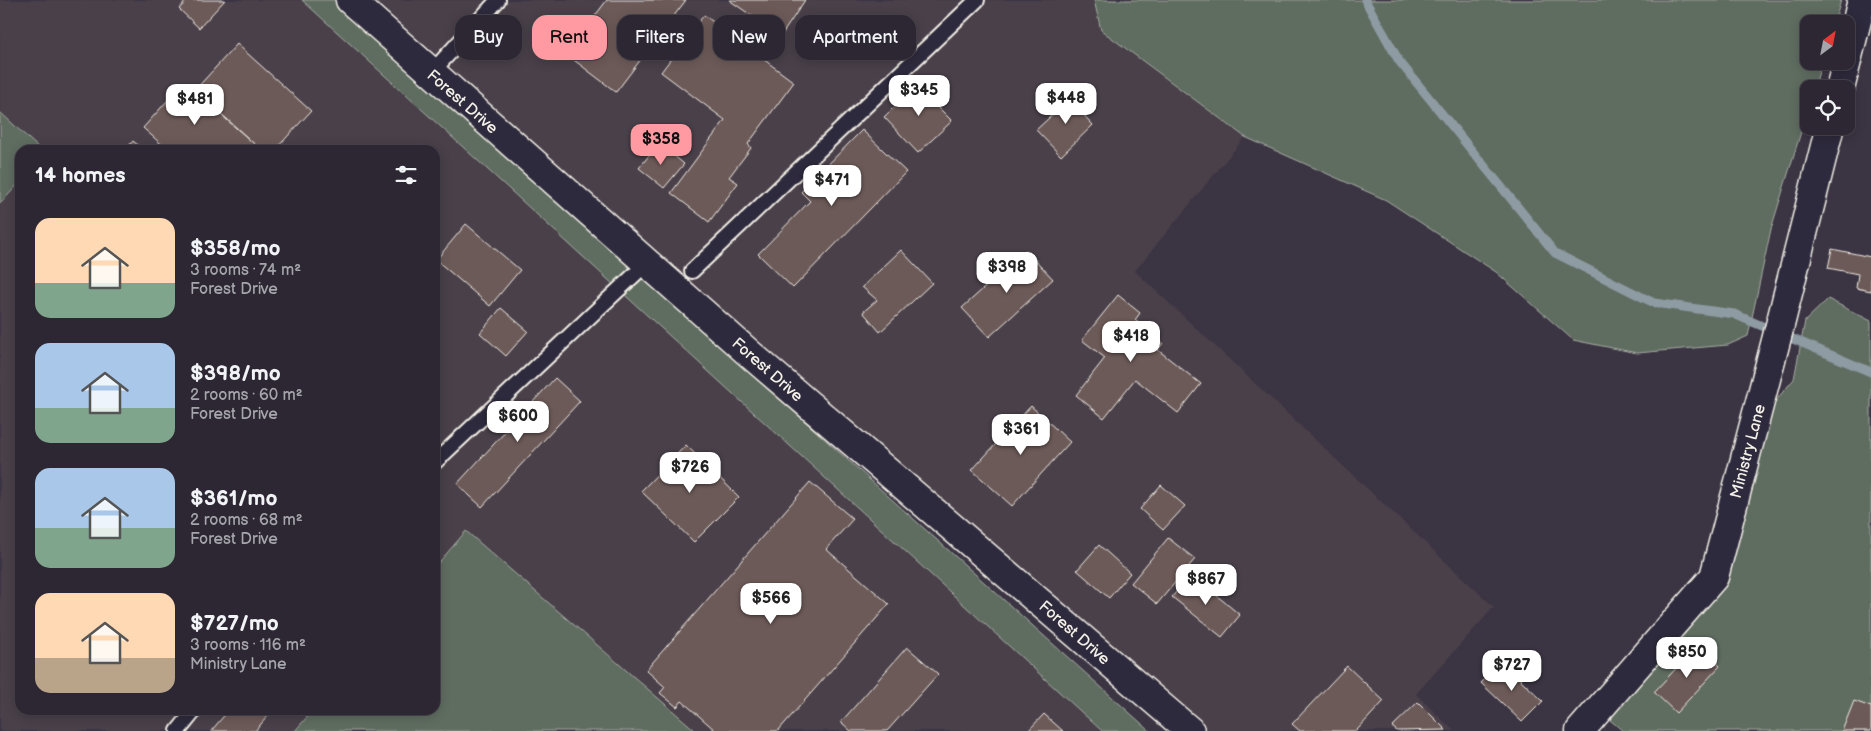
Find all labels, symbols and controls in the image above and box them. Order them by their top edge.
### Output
chip: Buy [455,15,522,60]
chip: Rent [532,15,607,60]
chip: Filters [617,15,703,60]
chip: New [713,15,785,60]
chip: Apartment [795,15,916,60]
north arrow [1800,15,1855,70]
map controls [1800,15,1855,135]
street label: Forest Drive [423,66,502,138]
pin: $345 [889,74,949,117]
button: locate [1800,80,1855,135]
text: $345 [900,81,938,100]
pin: $448 [1036,82,1096,125]
pin: $481 [165,84,225,126]
text: $448 [1046,89,1086,108]
text: $481 [177,90,213,109]
pin: $358 [631,124,691,166]
text: $358 [642,130,680,149]
icon: filters [392,161,420,189]
text: 14 homes [35,163,126,188]
pin: $471 [802,164,862,207]
text: $471 [814,171,850,190]
text: $358/mo [190,236,281,261]
icon: home [75,238,135,298]
pin: $398 [977,252,1037,294]
text: $398 [988,258,1026,277]
text: 3 rooms · 74 m² [190,261,301,280]
text: Forest Drive [190,280,278,299]
pin: $418 [1101,320,1161,363]
text: $418 [1113,327,1149,346]
street label: Forest Drive [728,334,807,406]
text: $398/mo [190,361,281,386]
icon: home [75,363,135,423]
text: 2 rooms · 60 m² [190,386,303,405]
pin: $600 [488,400,548,443]
street label: Ministry Lane [1727,402,1770,500]
text: Forest Drive [190,405,278,424]
text: $600 [498,407,538,426]
pin: $361 [991,414,1051,456]
text: $361 [1003,420,1039,439]
pin: $726 [660,452,720,494]
text: $726 [671,458,709,477]
text: $361/mo [190,486,277,511]
icon: home [75,488,135,548]
text: 2 rooms · 68 m² [190,511,303,530]
text: Forest Drive [190,530,278,549]
pin: $867 [1176,564,1236,606]
text: $867 [1187,570,1225,589]
pin: $566 [741,582,801,625]
text: $566 [751,589,791,608]
street label: Forest Drive [1035,597,1114,669]
text: $727/mo [190,611,279,636]
icon: home [75,613,135,673]
text: 3 rooms · 116 m² [190,636,306,655]
pin: $850 [1657,636,1717,679]
text: $850 [1667,643,1707,662]
pin: $727 [1482,650,1542,692]
text: Ministry Lane [190,655,287,674]
text: $727 [1493,656,1531,675]

